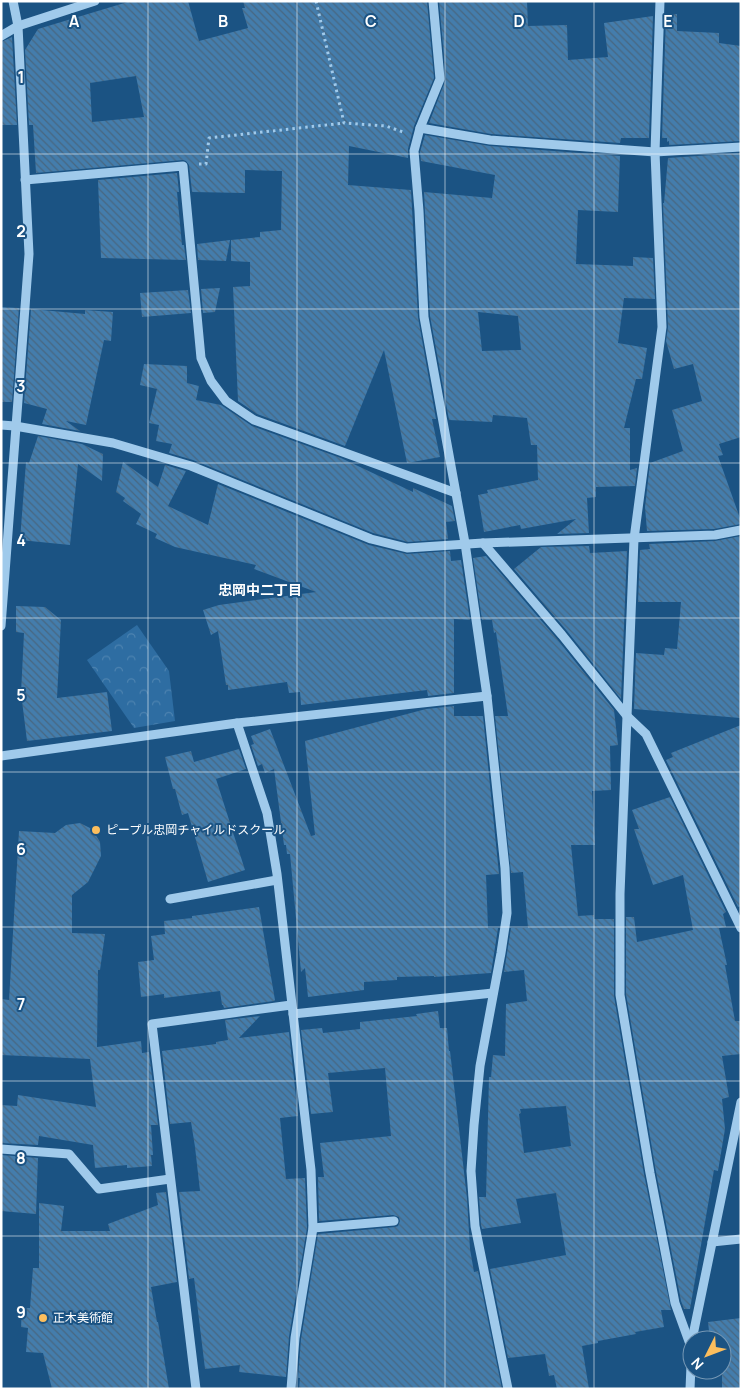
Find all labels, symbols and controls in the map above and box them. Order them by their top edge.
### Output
text: A [69,10,80,32]
text: B [218,10,228,32]
text: C [365,10,377,32]
text: D [513,10,525,32]
text: E [663,10,673,32]
text: 1 [17,66,25,88]
text: 2 [16,220,26,242]
text: 3 [16,375,26,397]
text: 4 [16,529,26,551]
district label: 忠岡中二丁目 [218,580,302,599]
text: 5 [16,684,26,706]
place label: ピープル忠岡チャイルドスクール [106,821,285,838]
marker: ピープル忠岡チャイルドスクール [90,824,102,836]
text: 6 [16,838,26,860]
text: 7 [17,993,25,1015]
text: 8 [16,1147,26,1169]
text: 9 [16,1301,26,1323]
place label: 正木美術館 [53,1309,113,1326]
marker: 正木美術館 [37,1312,49,1324]
north arrow [682,1330,732,1380]
text: N [687,1354,707,1374]

